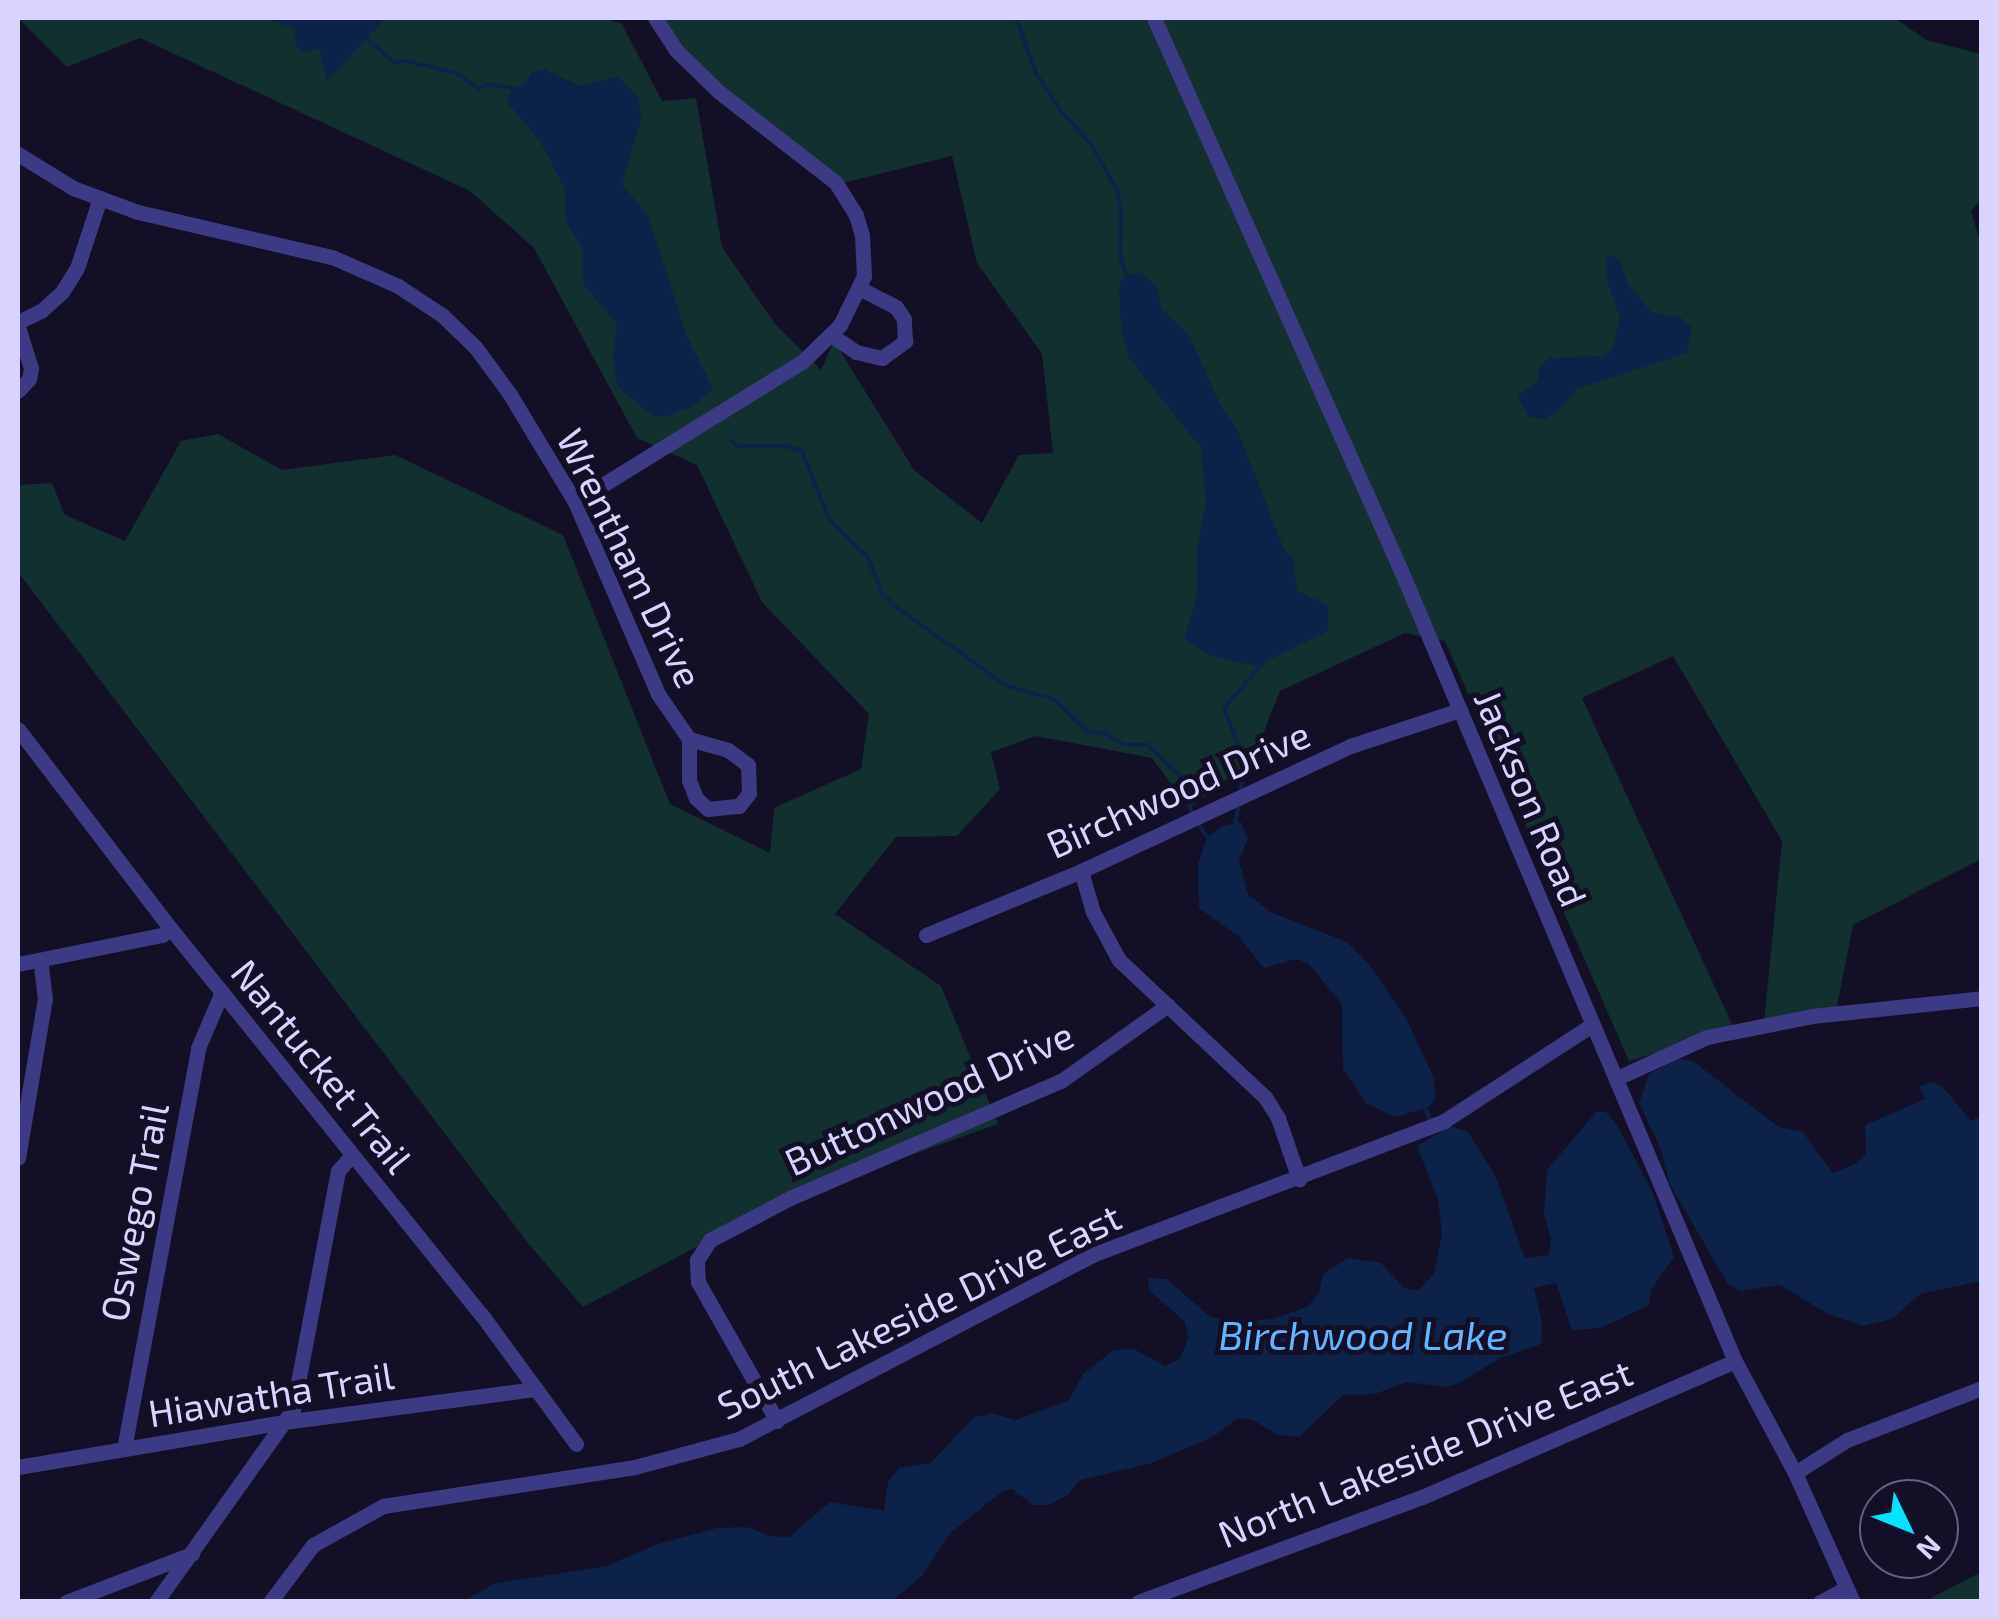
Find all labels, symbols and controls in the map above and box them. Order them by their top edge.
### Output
street label: Wrentham Drive [548,421,712,695]
street label: Jackson Road [1465,683,1597,913]
street label: Birchwood Drive [1039,711,1317,867]
street label: Nantucket Trail [222,950,422,1182]
street label: Buttonwood Drive [778,1011,1080,1185]
street label: Oswego Trail [90,1098,178,1326]
street label: South Lakeside Drive East [710,1193,1128,1429]
water label: Birchwood Lake [1219,1310,1507,1358]
street label: North Lakeside Drive East [1211,1349,1639,1557]
street label: Hiawatha Trail [144,1352,398,1436]
north arrow [1859,1479,1959,1579]
text: N [1910,1529,1949,1567]

